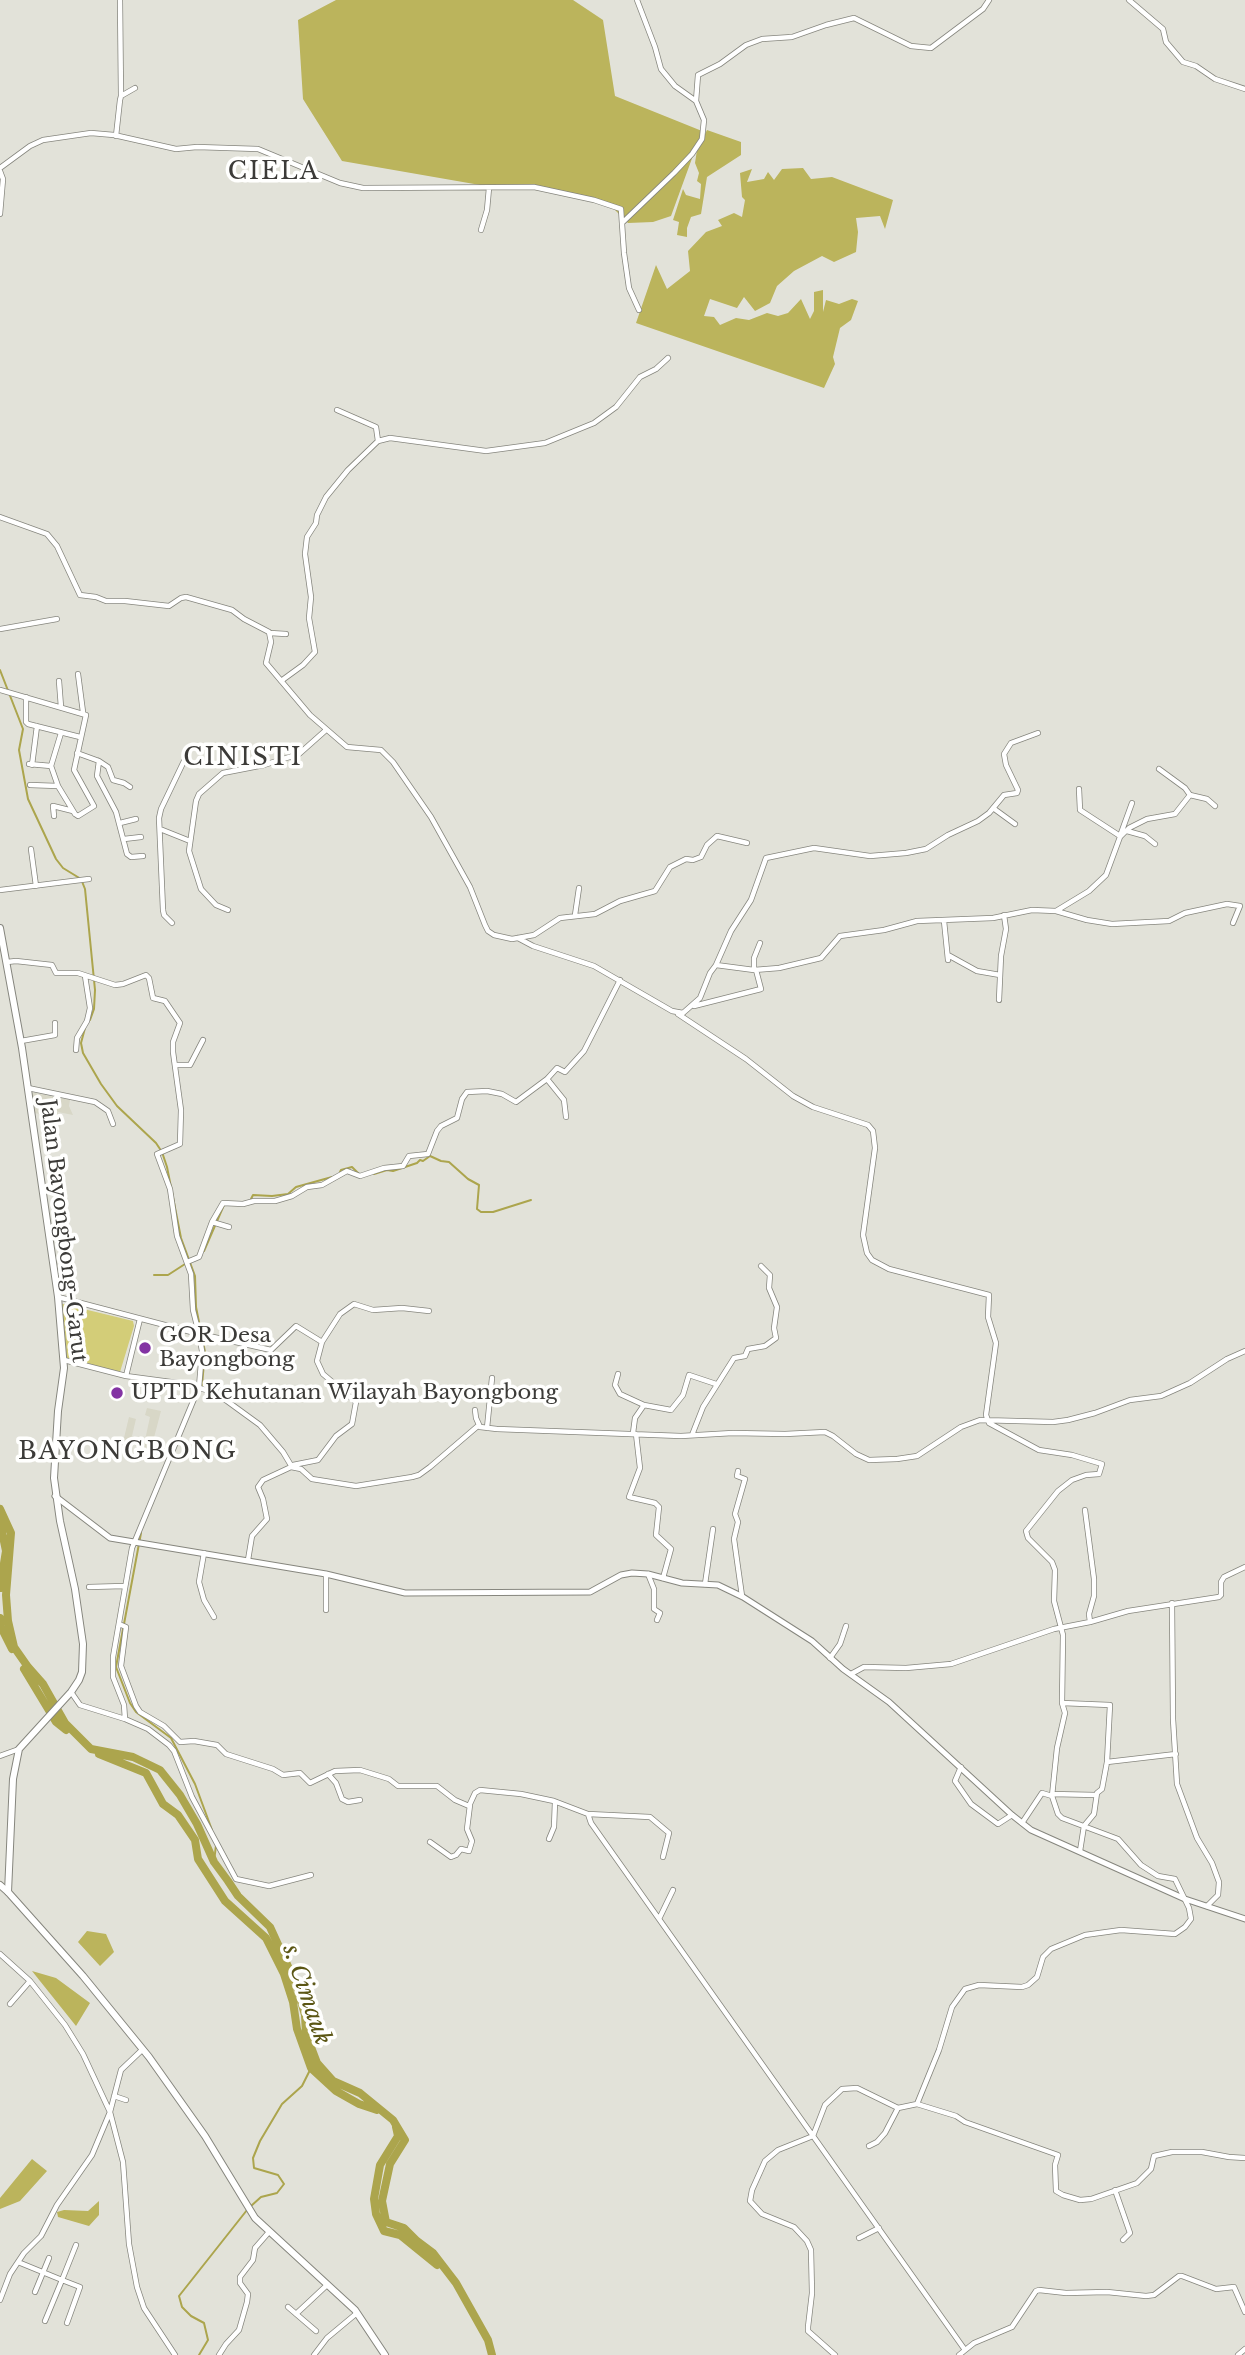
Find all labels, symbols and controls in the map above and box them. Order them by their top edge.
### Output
district label: CIELA [228,158,320,186]
district label: CINISTI [184,744,302,772]
street label: Jalan Bayongbong-Garut [34,1098,92,1364]
place label: GOR Desa Bayongbong [159,1323,295,1373]
marker: GOR Desa Bayongbong [137,1340,153,1356]
place label: UPTD Kehutanan Wilayah Bayongbong [131,1380,558,1406]
marker: UPTD Kehutanan Wilayah Bayongbong [109,1385,125,1401]
district label: BAYONGBONG [20,1438,236,1466]
water label: s. Cimauk [276,1941,336,2049]

